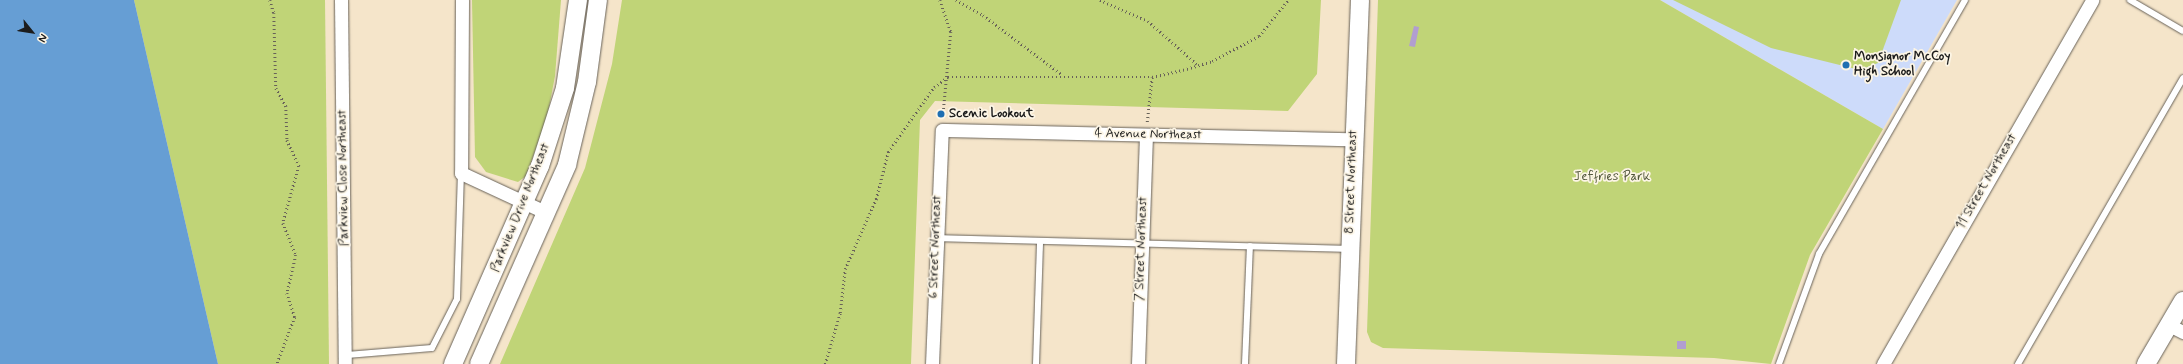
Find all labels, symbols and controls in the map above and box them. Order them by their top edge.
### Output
north arrow [12,12,52,52]
text: N [35,31,50,45]
place label: Monsignor McCoy High School [1854,50,1951,81]
marker: Monsignor McCoy High School [1841,60,1851,70]
place label: Scenic Lookout [949,106,1033,122]
street label: Parkview Close Northeast [335,109,353,247]
marker: Scenic Lookout [936,109,946,119]
street label: 4 Avenue Northeast [1094,126,1202,144]
street label: 8 Street Northeast [1342,130,1362,234]
street label: 11 Street Northeast [1953,132,2021,232]
street label: Parkview Drive Northeast [488,142,554,274]
park label: Jeffries Park [1575,169,1649,185]
street label: 6 Street Northeast [926,195,946,299]
street label: 7 Street Northeast [1132,197,1152,301]

